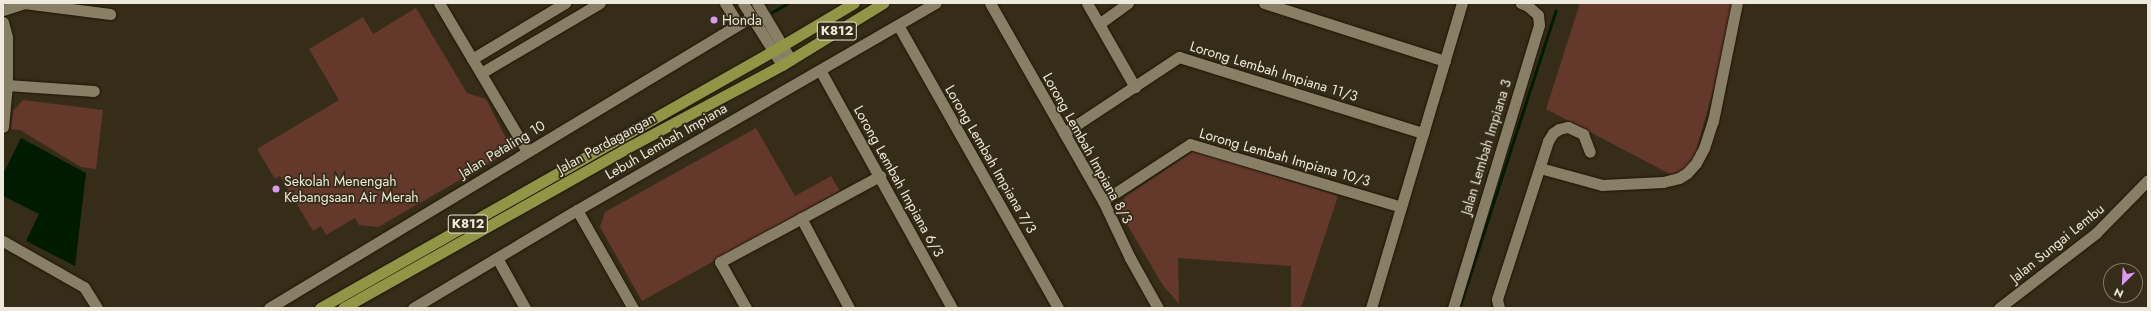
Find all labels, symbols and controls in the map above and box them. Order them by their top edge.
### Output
place label: Honda [722,12,762,28]
marker: Honda [709,15,719,25]
road number: K812 [816,20,858,42]
street label: Lorong Lembah Impiana 11/3 [1188,37,1360,105]
street label: Lorong Lembah Impiana 8/3 [1040,70,1136,226]
street label: Jalan Lembah Impiana 3 [1457,77,1515,217]
street label: Lorong Lembah Impiana 7/3 [942,82,1040,236]
street label: Lebuh Lembah Impiana [602,99,730,183]
street label: Lorong Lembah Impiana 6/3 [850,102,948,260]
street label: Jalan Perdagangan [554,109,658,177]
street label: Jalan Petaling 10 [456,117,548,181]
street label: Lorong Lembah Impiana 10/3 [1198,125,1372,189]
place label: Sekolah Menengah Kebangsaan Air Merah [284,173,419,206]
marker: Sekolah Menengah Kebangsaan Air Merah [271,184,281,194]
street label: Jalan Sungai Lembu [2007,200,2107,286]
road number: K812 [447,213,489,235]
north arrow [2103,263,2143,303]
text: N [2111,284,2126,302]

